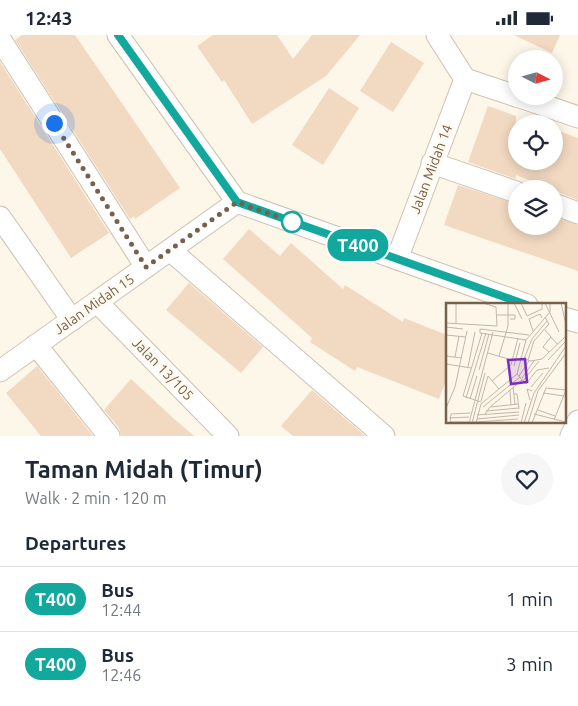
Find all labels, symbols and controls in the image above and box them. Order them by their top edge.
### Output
text: 12:43 [25,7,73,29]
north arrow [508,50,562,105]
map controls [508,50,563,235]
your location [42,111,67,136]
button: locate [508,115,563,170]
street label: Jalan Midah 14 [407,122,455,216]
button: layers [508,180,563,235]
unlabelled marker [281,211,303,233]
line badge: T400 [323,229,393,261]
text: T400 [337,235,379,255]
street label: Jalan Midah 15 [51,270,137,338]
inset map [446,303,566,423]
street label: Jalan 13/105 [129,334,197,404]
button: heart [501,453,553,505]
text: Taman Midah (Timur) [25,456,263,483]
text: Walk · 2 min · 120 m [25,489,167,507]
text: Departures [25,532,126,554]
text: Bus [101,579,134,601]
text: 1 min [506,588,553,610]
text: T400 [35,589,76,609]
text: 12:44 [101,601,141,619]
text: Bus [101,644,134,666]
text: 3 min [506,653,553,675]
text: T400 [35,654,76,674]
text: 12:46 [101,666,141,684]

